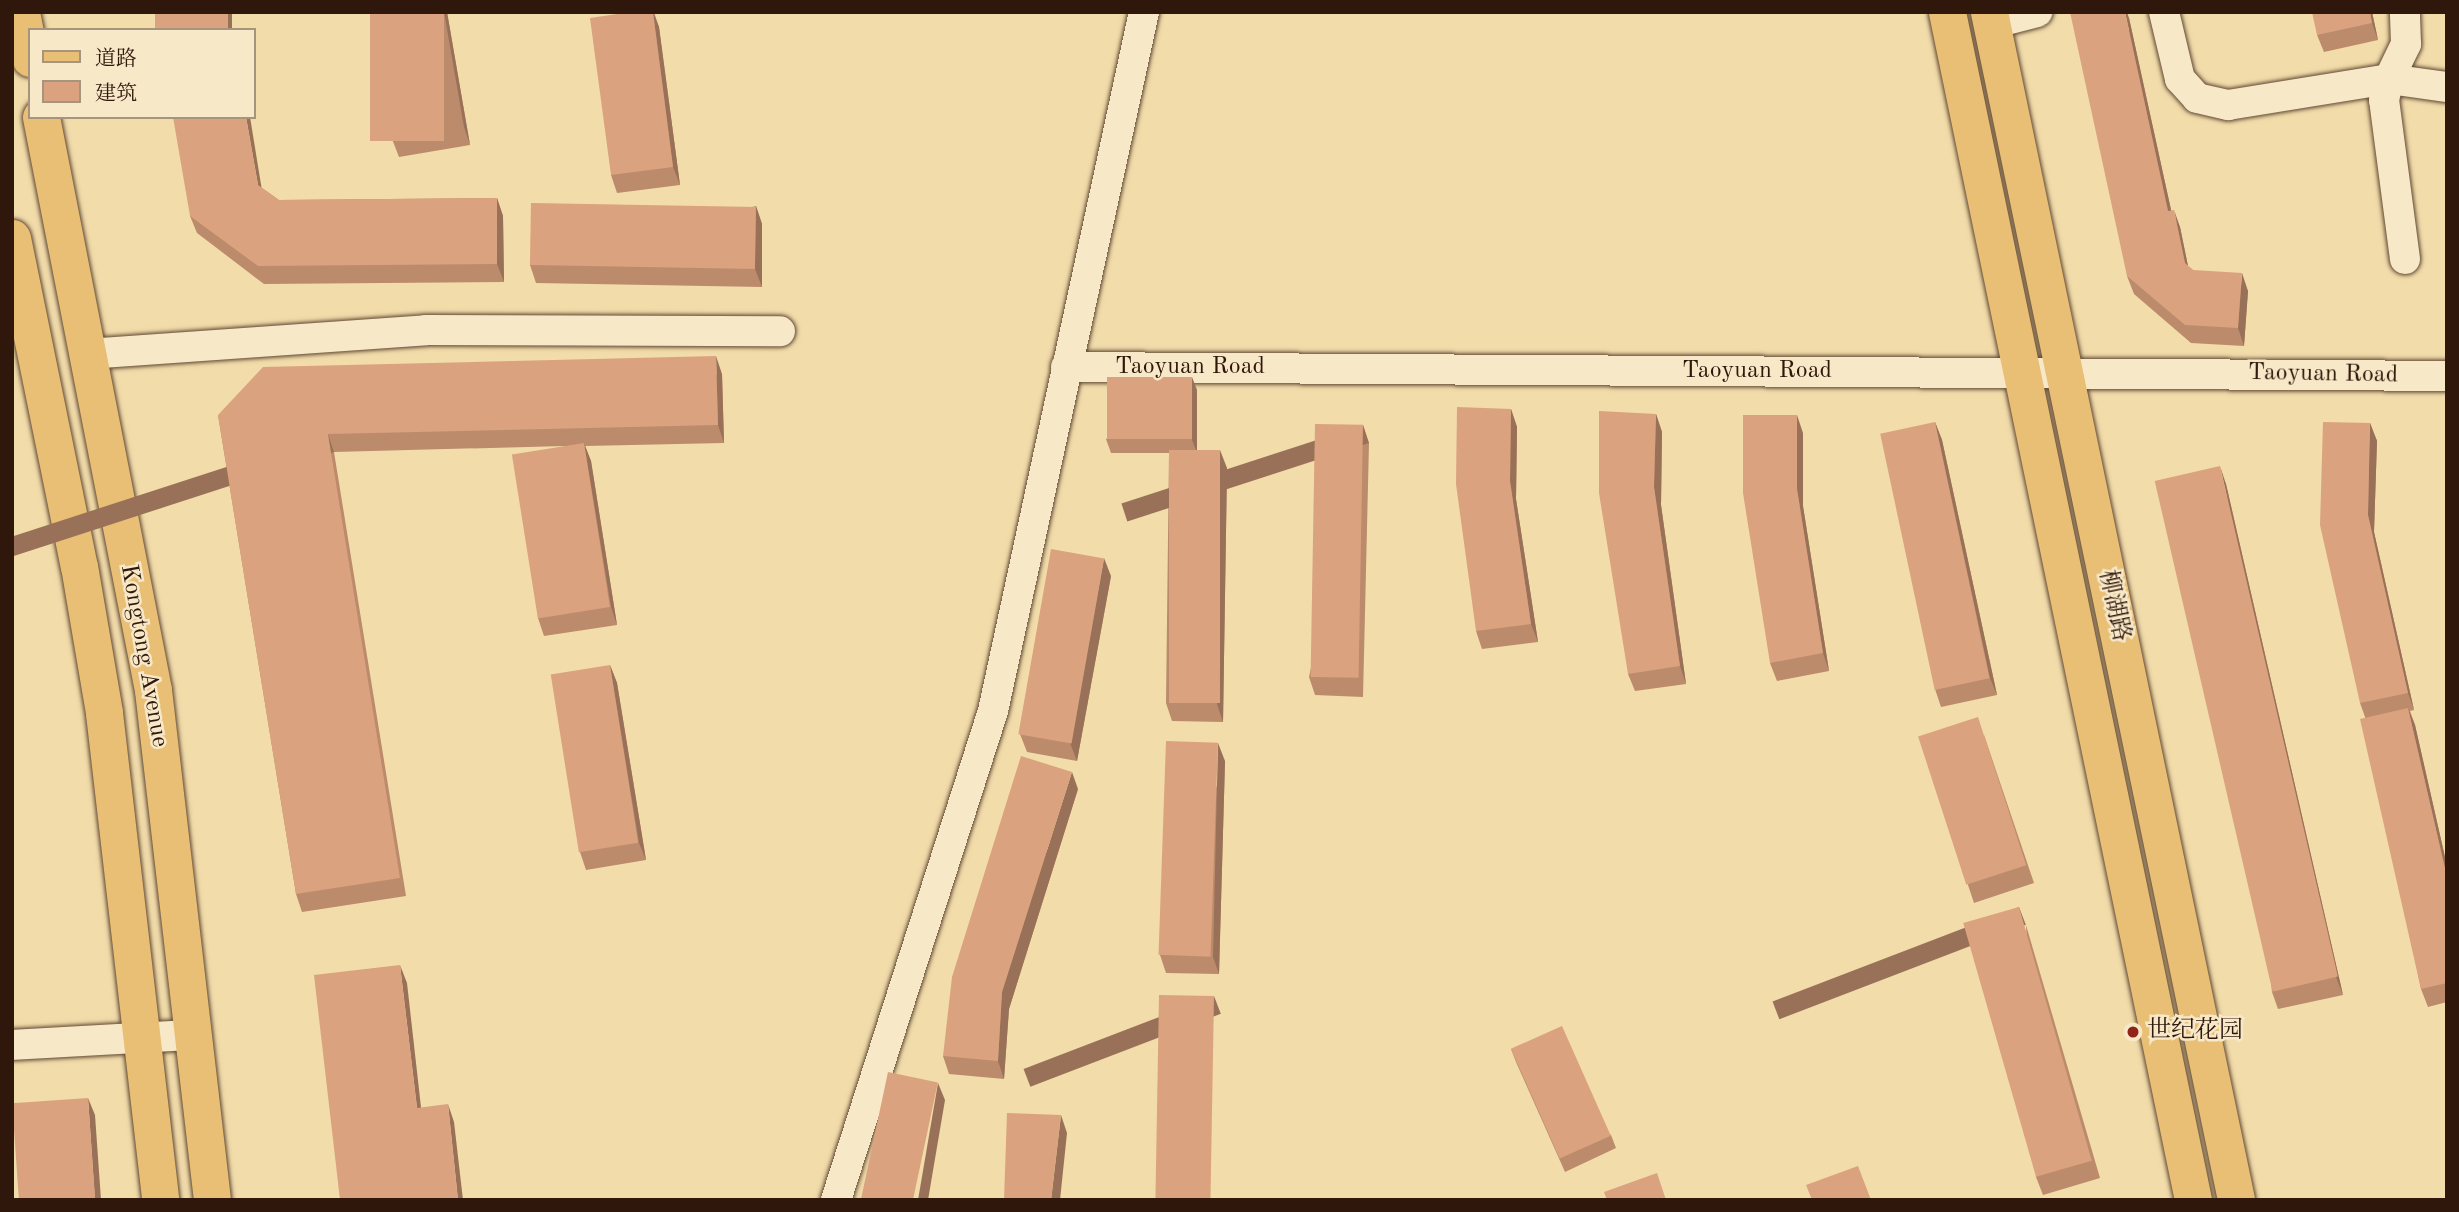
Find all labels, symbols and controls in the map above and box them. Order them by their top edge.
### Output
legend [28,28,256,119]
text: 道路 [95,49,137,70]
text: 建筑 [95,84,137,105]
street label: Taoyuan Road [1115,354,1265,382]
street label: Taoyuan Road [1682,358,1832,386]
street label: Taoyuan Road [2248,359,2398,391]
street label: Kongtong Avenue [113,562,173,750]
street label: 柳湖路 [2091,568,2135,644]
place label: 世纪花园 [2147,1018,2243,1046]
marker: 世纪花园 [2125,1024,2141,1040]

